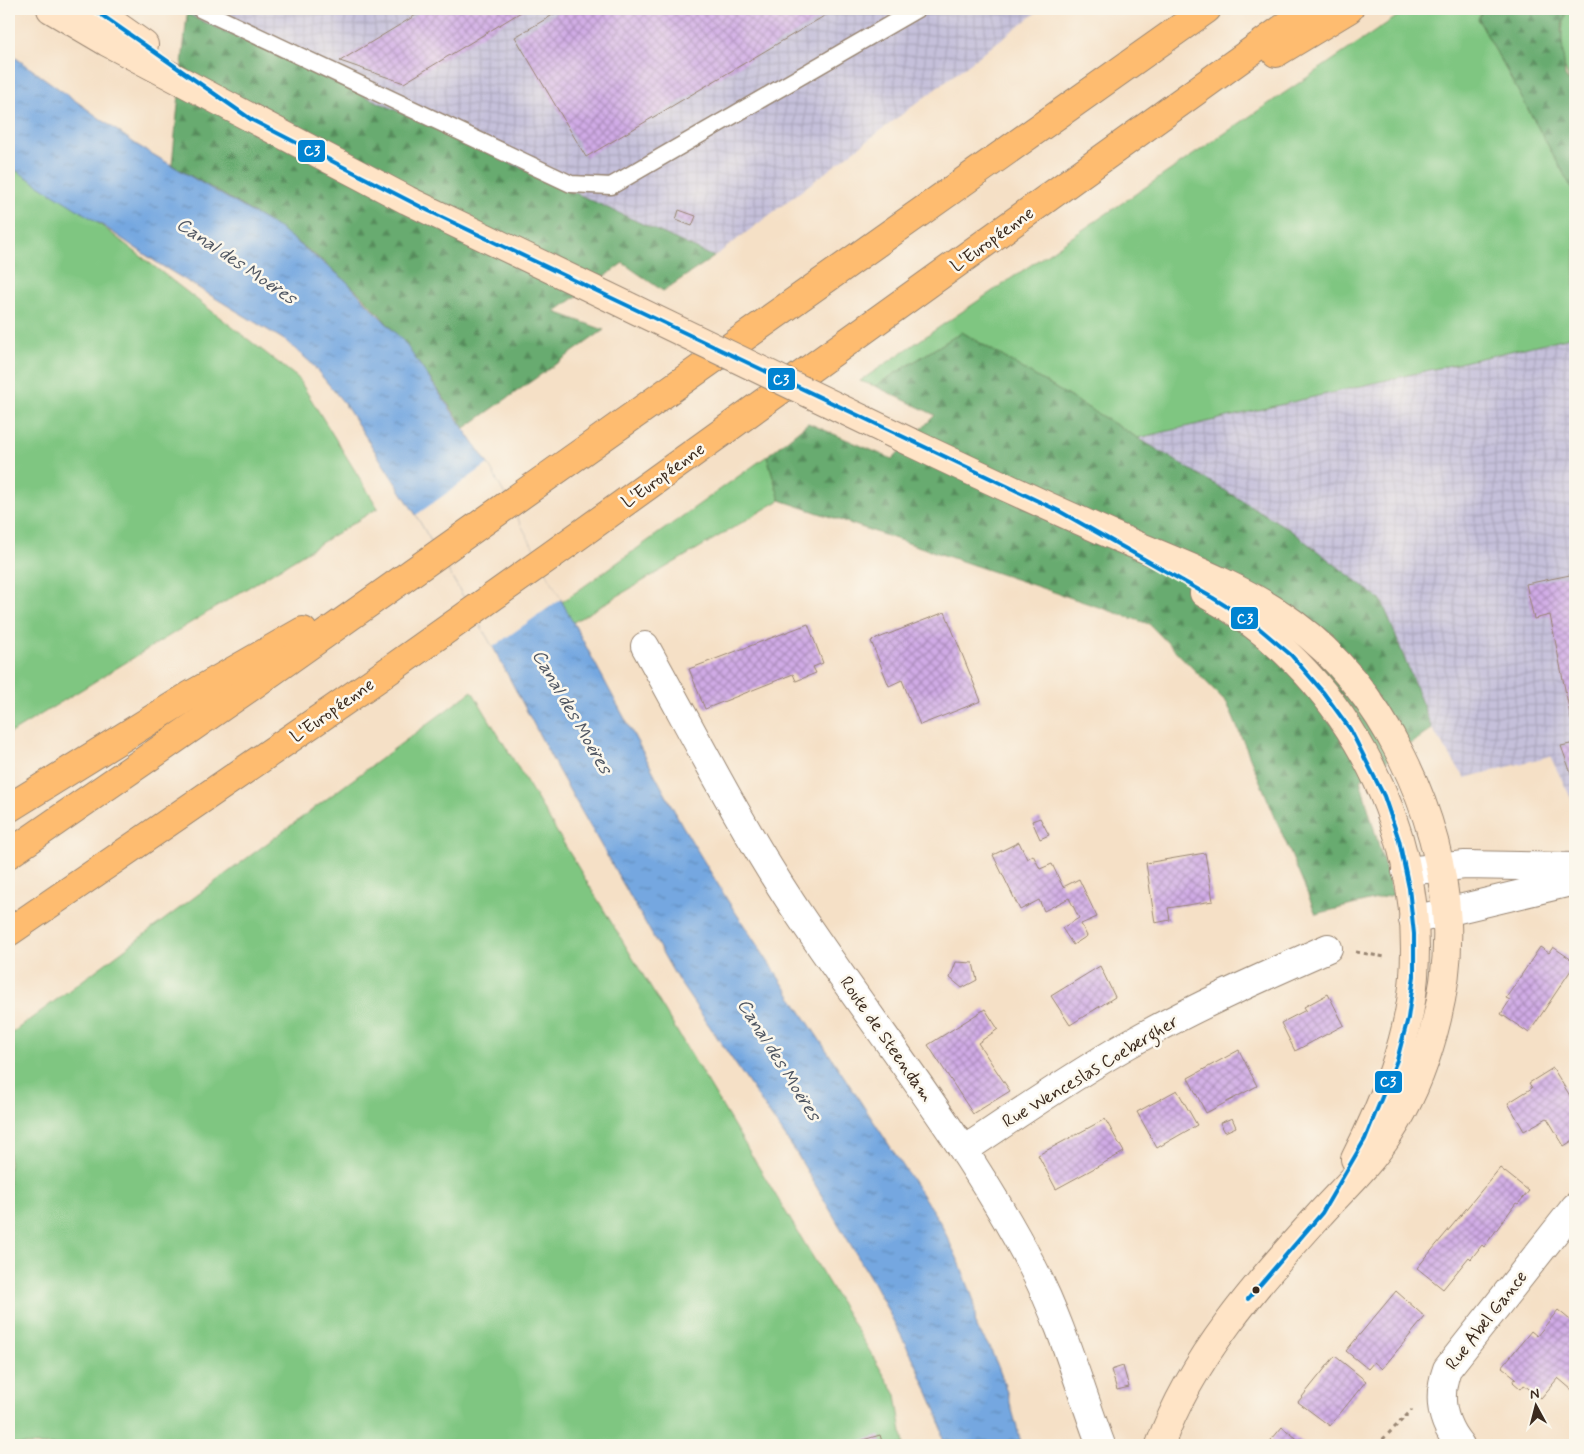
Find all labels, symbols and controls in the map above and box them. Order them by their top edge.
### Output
line badge: C3 [297,139,326,163]
text: C3 [304,142,321,160]
street label: L'Européenne [946,201,1039,278]
water label: Canal des Moëres [171,212,302,312]
line badge: C3 [767,367,796,391]
text: C3 [773,371,790,389]
street label: L'Européenne [617,437,710,514]
line badge: C3 [1230,606,1259,630]
text: C3 [1237,610,1254,628]
water label: Canal des Moëres [526,645,618,780]
street label: L'Européenne [286,673,379,749]
street label: Route de Steendam [834,972,939,1107]
water label: Canal des Moëres [731,994,827,1127]
street label: Rue Wenceslas Coebergher [998,1010,1184,1136]
line badge: C3 [1374,1070,1403,1094]
text: C3 [1380,1073,1397,1091]
street label: Rue Abel Gance [1440,1266,1533,1375]
unlabelled marker [1251,1285,1261,1295]
north arrow [1512,1382,1562,1432]
text: N [1529,1385,1540,1404]

